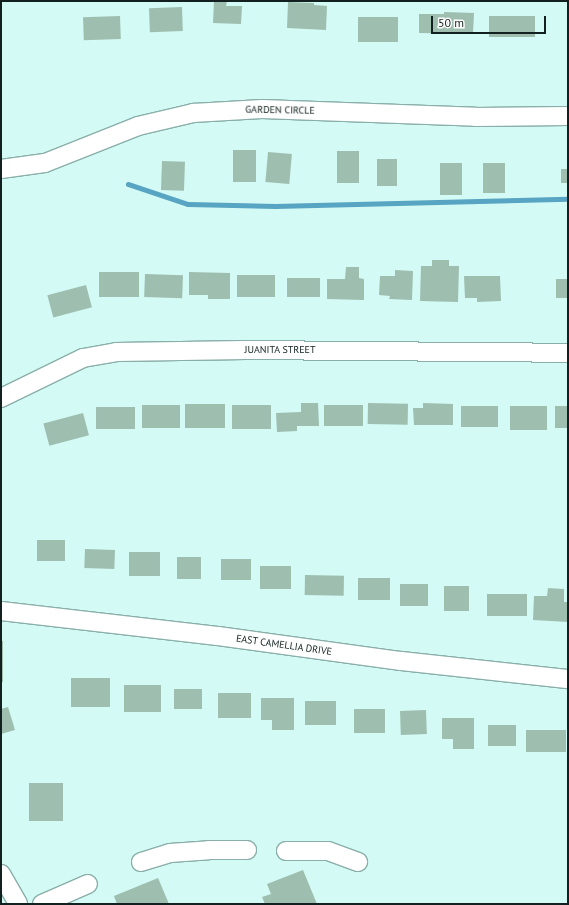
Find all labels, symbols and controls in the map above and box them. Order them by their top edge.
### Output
scale bar [433,8,548,34]
text: 50 m [438,15,464,30]
street label: GARDEN CIRCLE [245,103,315,117]
street label: JUANITA STREET [244,344,316,356]
street label: EAST CAMELLIA DRIVE [235,632,333,658]

